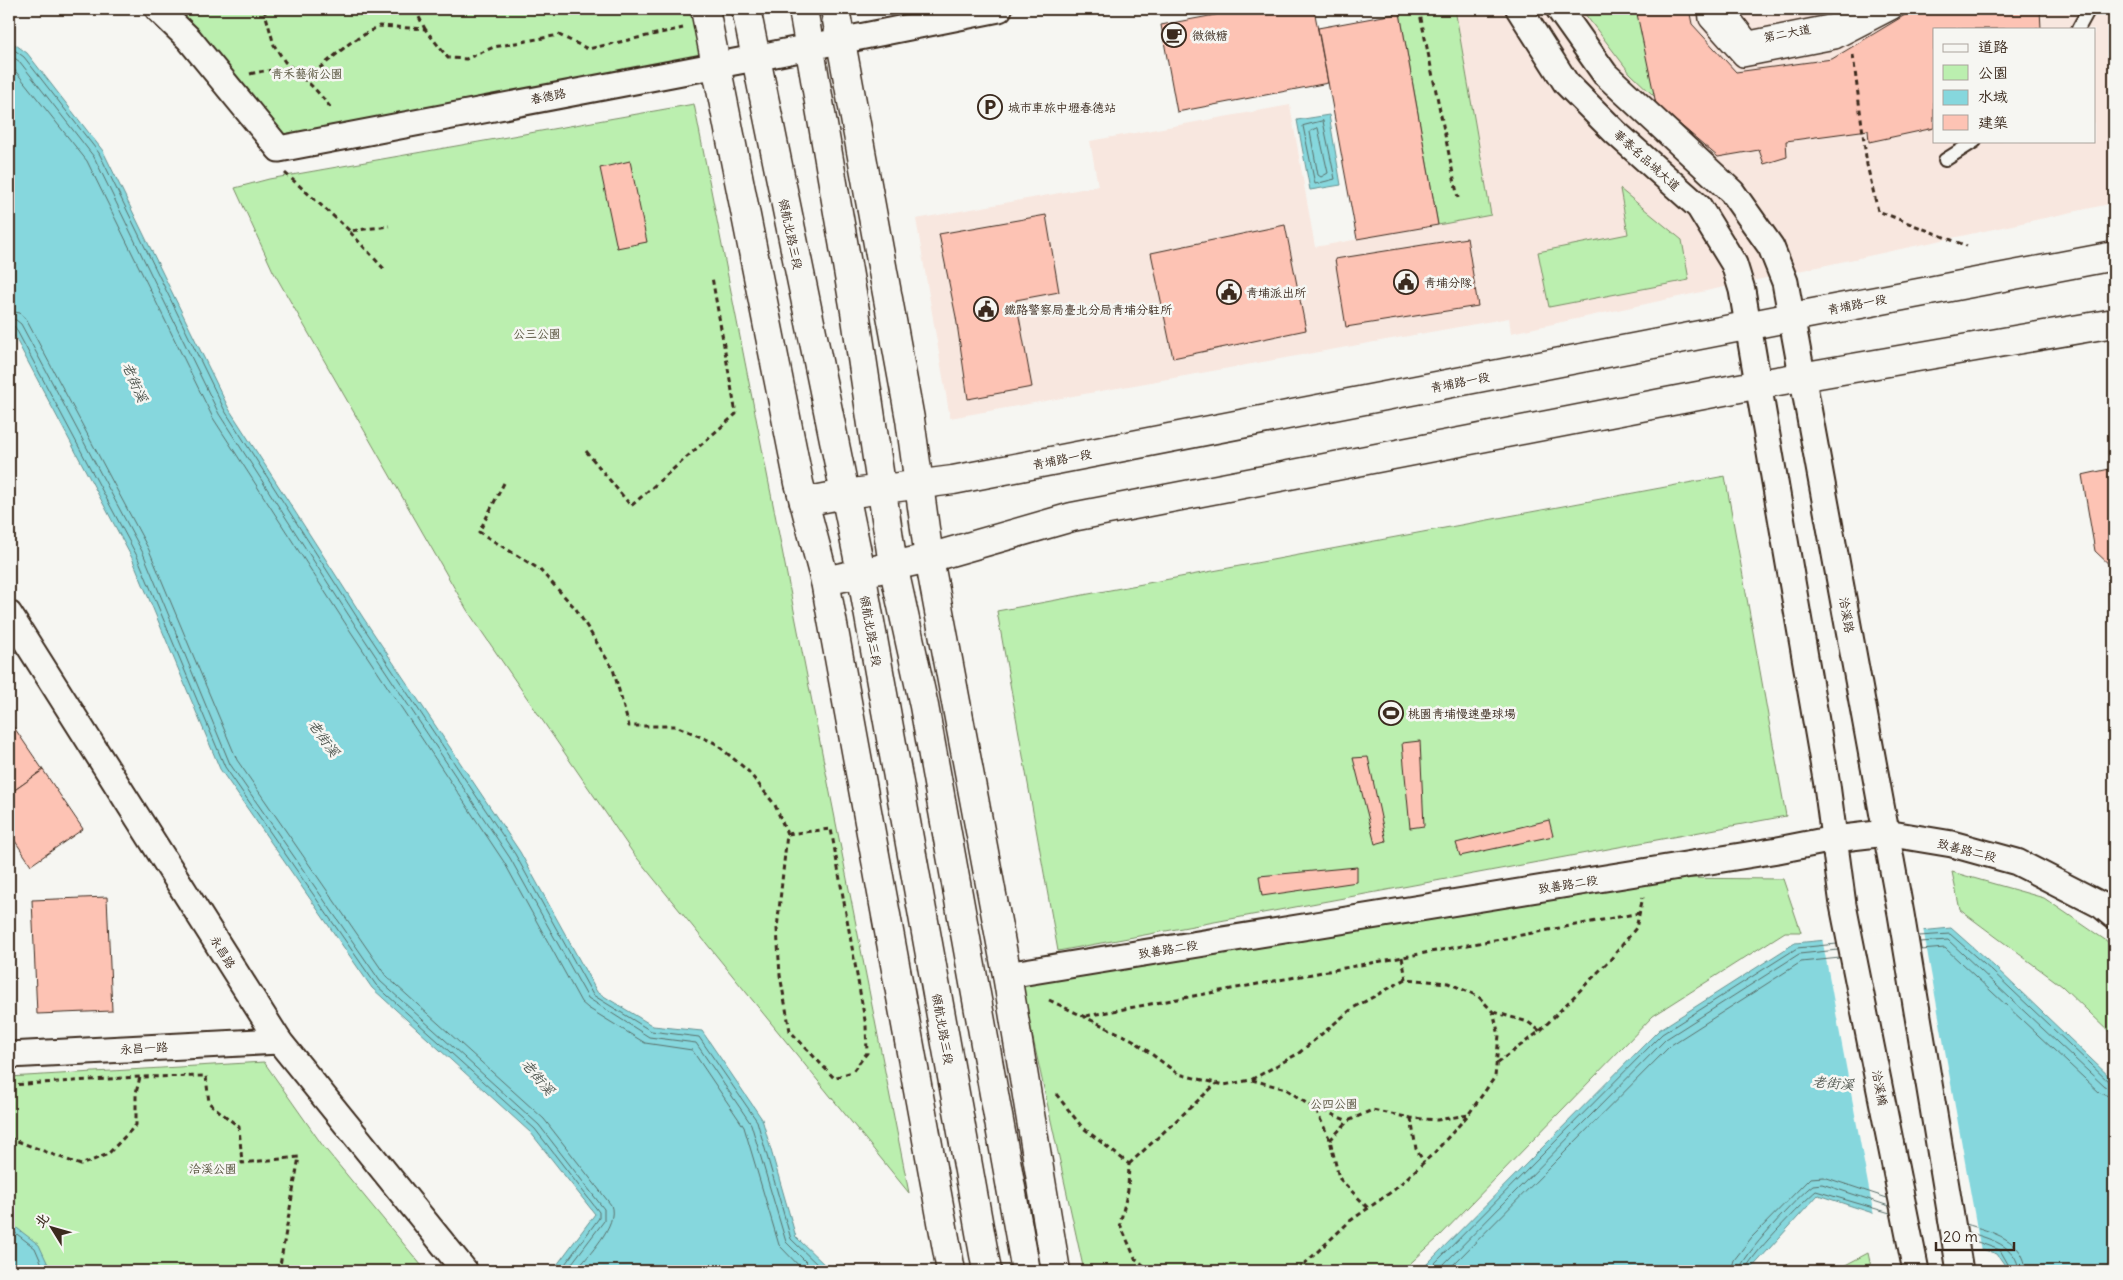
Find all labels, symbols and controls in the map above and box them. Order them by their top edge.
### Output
street label: 第二大道 [1762,21,1812,45]
cafe icon: 微微糖 [1161,22,1187,48]
place label: 微微糖 [1192,28,1228,43]
legend [1933,28,2096,142]
text: 道路 [1978,37,2008,56]
text: 公園 [1978,63,2008,82]
park label: 青禾藝術公園 [271,66,343,81]
street label: 春德路 [529,85,567,107]
text: 水域 [1978,87,2008,106]
parking icon: 城市車旅中壢春德站 [977,94,1003,120]
place label: 城市車旅中壢春德站 [1008,100,1116,115]
text: 建築 [1978,113,2008,132]
street label: 華泰名品城大道 [1611,126,1683,194]
street label: 領航北路三段 [776,197,806,271]
public building icon: 青埔分隊 [1393,269,1419,295]
place label: 青埔分隊 [1424,275,1472,290]
public building icon: 青埔派出所 [1216,279,1242,305]
place label: 青埔派出所 [1246,285,1307,300]
street label: 青埔路一段 [1826,291,1888,317]
public building icon: 鐵路警察局臺北分局青埔分駐所 [973,296,999,322]
place label: 鐵路警察局臺北分局青埔分駐所 [1004,302,1173,317]
park label: 公三公園 [513,326,561,341]
water label: 老街溪 [118,359,152,406]
street label: 青埔路一段 [1429,369,1491,395]
street label: 青埔路一段 [1031,446,1093,472]
street label: 領航北路三段 [857,594,885,668]
street label: 洽溪路 [1836,596,1858,634]
sports icon: 桃園青埔慢速壘球場 [1378,700,1404,726]
place label: 桃園青埔慢速壘球場 [1408,706,1516,721]
water label: 老街溪 [304,716,344,761]
street label: 致善路二段 [1936,835,1998,865]
street label: 致善路二段 [1537,872,1599,896]
street label: 永昌路 [207,933,239,971]
street label: 致善路二段 [1137,937,1199,961]
street label: 領航北路三段 [929,992,957,1066]
street label: 永昌一路 [120,1039,168,1057]
water label: 老街溪 [518,1055,559,1100]
street label: 洽溪橋 [1869,1069,1891,1107]
water label: 老街溪 [1811,1072,1856,1094]
park label: 公四公園 [1310,1096,1358,1111]
park label: 洽溪公園 [189,1161,237,1176]
north arrow [28,1202,78,1252]
text: 北 [30,1209,53,1231]
scale bar [1936,1220,2013,1252]
text: 20 m [1943,1227,1978,1246]

